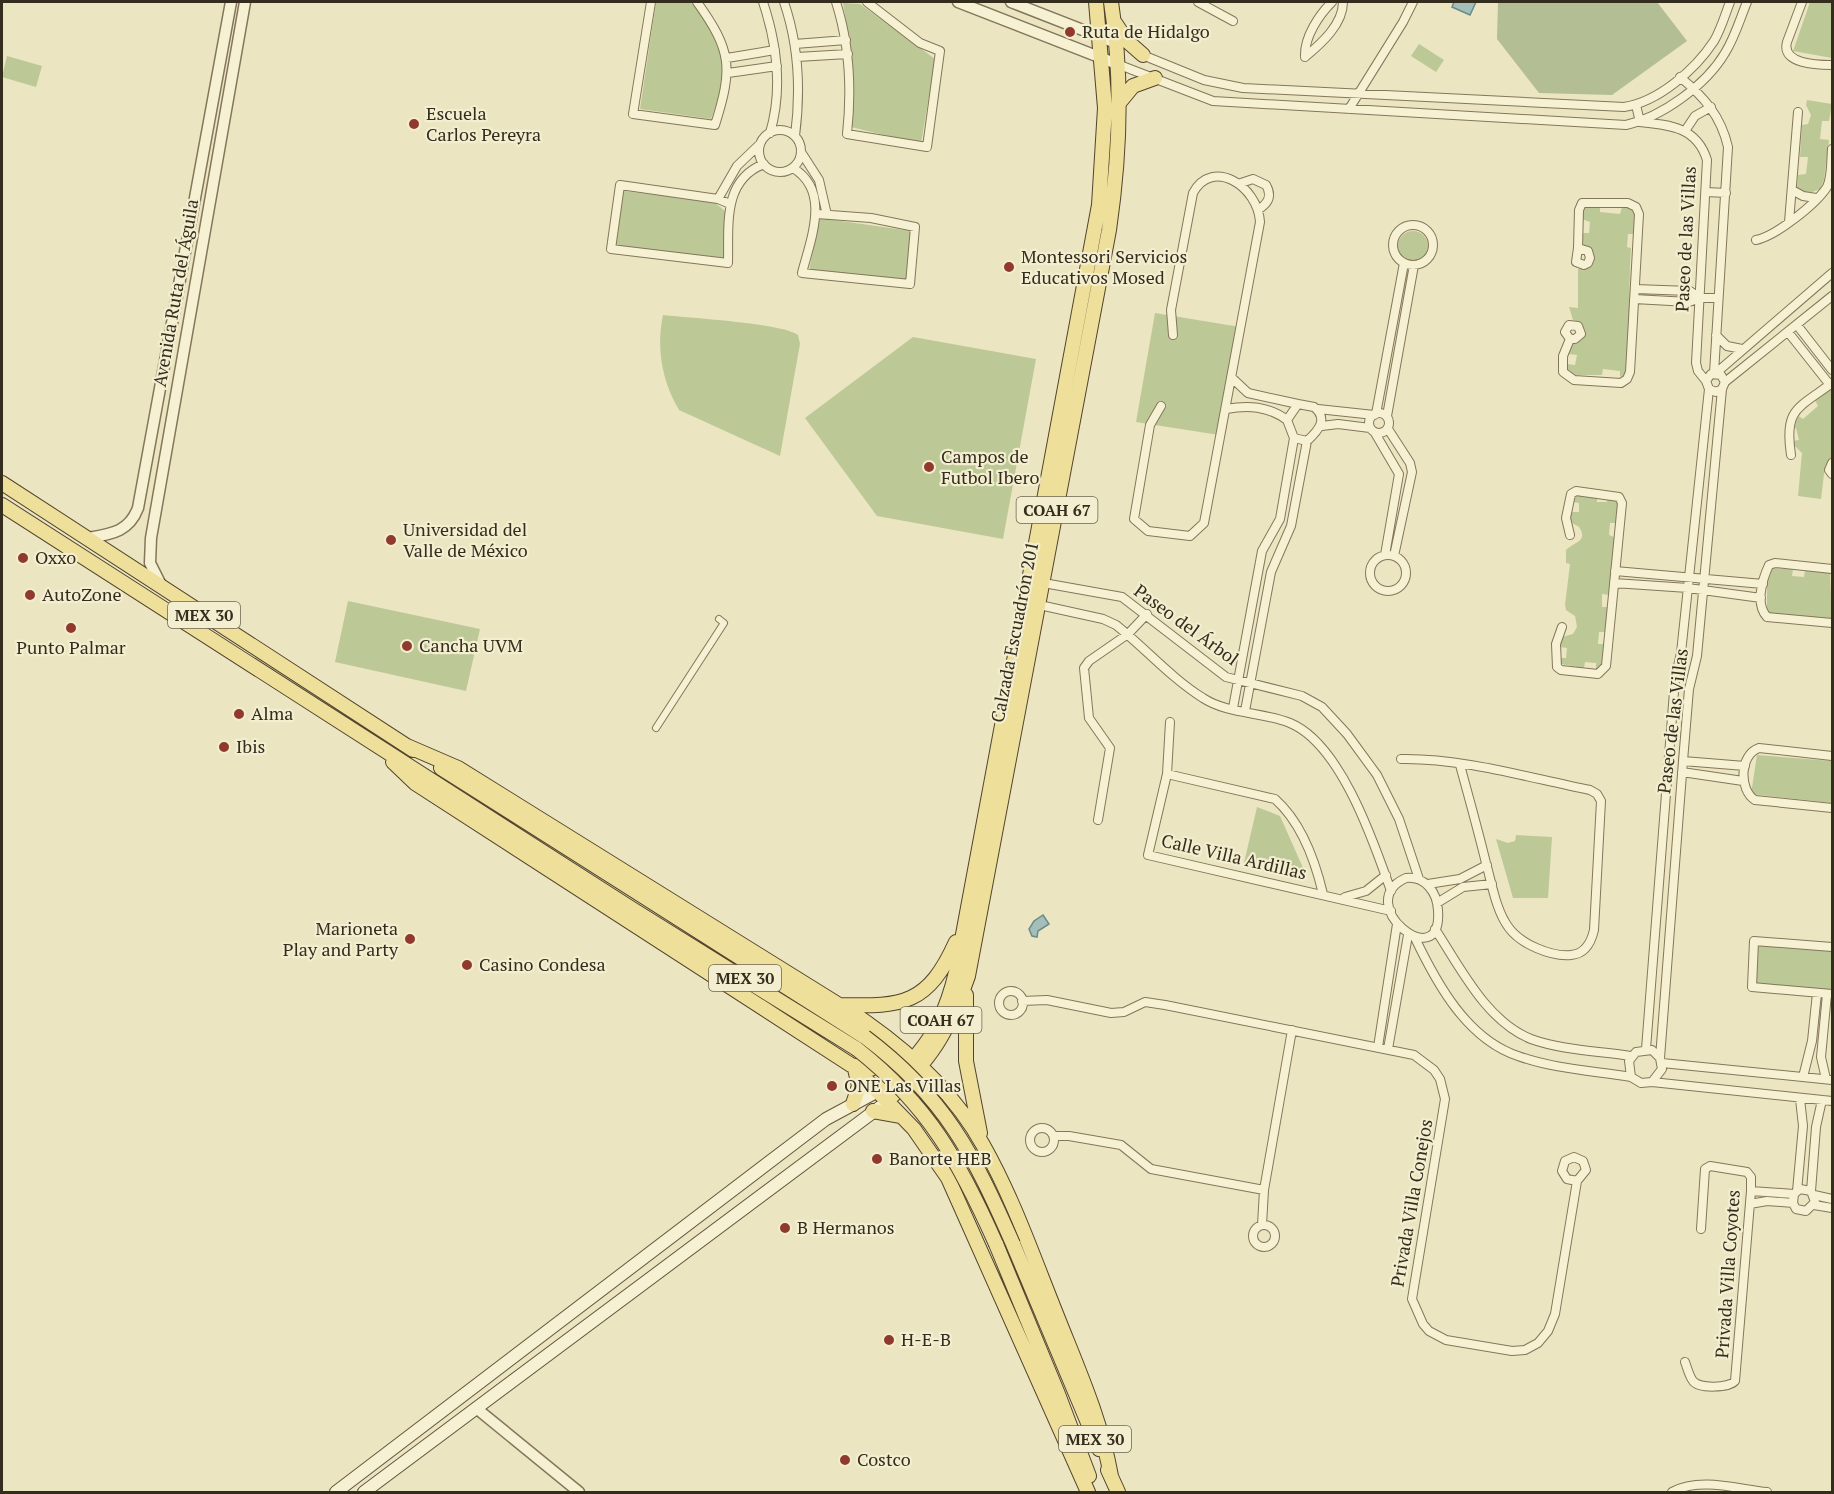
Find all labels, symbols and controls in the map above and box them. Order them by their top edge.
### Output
place label: Ruta de Hidalgo [1082,19,1210,43]
marker: Ruta de Hidalgo [1063,25,1077,39]
place label: Escuela Carlos Pereyra [426,101,541,146]
marker: Escuela Carlos Pereyra [407,117,421,131]
street label: Paseo de las Villas [1669,165,1701,312]
street label: Avenida Ruta del Águila [147,197,203,389]
place label: Montessori Servicios Educativos Mosed [1021,244,1187,289]
marker: Montessori Servicios Educativos Mosed [1002,260,1016,274]
place label: Campos de Futbol Ibero [941,444,1039,489]
marker: Campos de Futbol Ibero [922,460,936,474]
road number: COAH 67 [1016,497,1098,523]
place label: Universidad del Valle de México [403,517,528,562]
marker: Universidad del Valle de México [384,533,398,547]
street label: Calzada Escuadrón 201 [985,539,1043,725]
place label: Oxxo [35,545,76,569]
marker: Oxxo [16,551,30,565]
street label: Paseo del Árbol [1129,578,1244,670]
place label: AutoZone [42,582,122,606]
marker: AutoZone [23,588,37,602]
road number: MEX 30 [168,602,240,628]
marker: Punto Palmar [64,621,78,635]
place label: Cancha UVM [419,633,523,657]
place label: Punto Palmar [16,635,126,659]
marker: Cancha UVM [400,639,414,653]
street label: Paseo de las Villas [1651,647,1693,795]
place label: Alma [251,701,293,725]
marker: Alma [232,707,246,721]
place label: Ibis [236,734,265,758]
marker: Ibis [217,740,231,754]
street label: Calle Villa Ardillas [1159,828,1309,884]
place label: Marioneta Play and Party [283,916,399,961]
marker: Marioneta Play and Party [403,932,417,946]
place label: Casino Condesa [479,952,606,976]
marker: Casino Condesa [460,958,474,972]
road number: MEX 30 [709,965,781,991]
road number: COAH 67 [900,1007,982,1033]
place label: ONE Las Villas [844,1073,961,1097]
marker: ONE Las Villas [825,1079,839,1093]
street label: Privada Villa Conejos [1384,1117,1438,1289]
place label: Banorte HEB [889,1146,991,1170]
marker: Banorte HEB [870,1152,884,1166]
street label: Privada Villa Coyotes [1709,1189,1745,1359]
place label: B Hermanos [797,1215,895,1239]
marker: B Hermanos [778,1221,792,1235]
place label: H-E-B [901,1327,951,1351]
marker: H-E-B [882,1333,896,1347]
road number: MEX 30 [1059,1426,1131,1452]
place label: Costco [857,1447,911,1471]
marker: Costco [838,1453,852,1467]

